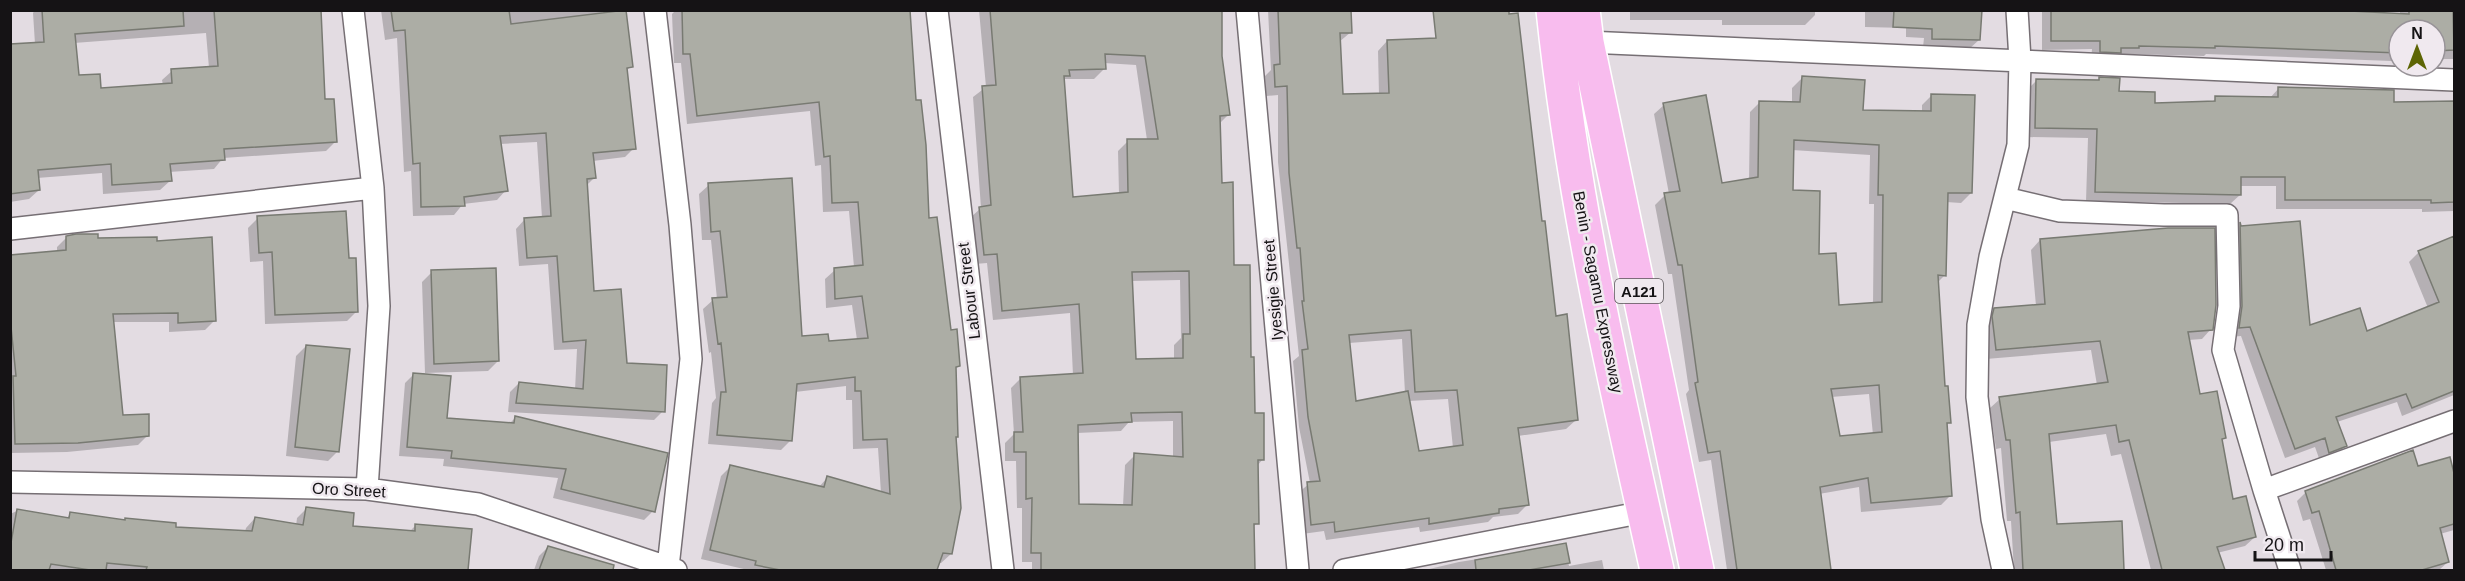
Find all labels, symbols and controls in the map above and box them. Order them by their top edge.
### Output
north arrow [2387,18,2447,78]
text: N [2411,25,2423,42]
street label: Benin - Sagamu Expressway [1570,190,1626,394]
street label: Iyesigie Street [1260,238,1286,341]
street label: Labour Street [955,241,983,340]
road number: A121 [1615,279,1663,303]
street label: Oro Street [312,480,387,500]
scale bar [2255,524,2332,562]
text: 20 m [2264,535,2304,555]

